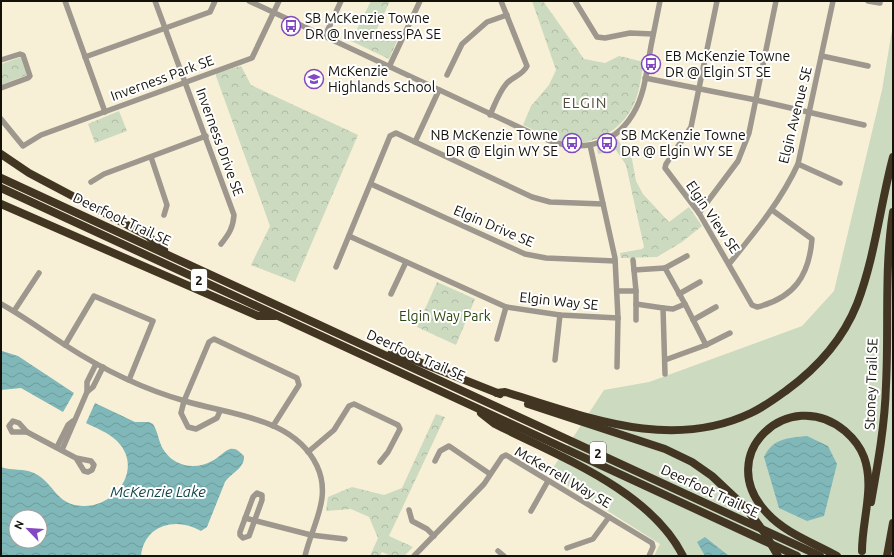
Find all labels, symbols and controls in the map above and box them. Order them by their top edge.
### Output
place label: SB McKenzie Towne DR @ Inverness PA SE [305,10,441,42]
bus stop icon: SB McKenzie Towne DR @ Inverness PA SE [280,15,302,37]
place label: EB McKenzie Towne DR @ Elgin ST SE [665,48,790,80]
street label: Inverness Park SE [108,52,216,104]
bus stop icon: EB McKenzie Towne DR @ Elgin ST SE [640,53,662,75]
place label: McKenzie Highlands School [328,63,436,95]
street label: Elgin Avenue SE [775,65,815,165]
school or university icon: McKenzie Highlands School [303,68,325,90]
street label: Inverness Drive SE [193,86,247,198]
district label: ELGIN [562,94,608,111]
place label: NB McKenzie Towne DR @ Elgin WY SE [431,127,558,159]
place label: SB McKenzie Towne DR @ Elgin WY SE [621,127,746,159]
bus stop icon: NB McKenzie Towne DR @ Elgin WY SE [561,132,583,154]
bus stop icon: SB McKenzie Towne DR @ Elgin WY SE [596,132,618,154]
street label: Elgin View SE [683,178,743,256]
street label: Deerfoot Trail SE [70,189,174,249]
street label: Elgin Drive SE [451,202,537,250]
road number: 2 [191,269,207,291]
street label: Elgin Way SE [519,289,599,313]
park label: Elgin Way Park [399,308,491,324]
street label: Deerfoot Trail SE [364,326,468,384]
street label: Stoney Trail SE [861,338,881,430]
road number: 2 [590,442,606,464]
street label: McKerrell Way SE [512,443,614,511]
street label: Deerfoot Trail SE [658,461,762,521]
water label: McKenzie Lake [110,483,206,500]
north arrow [8,509,48,549]
text: N [12,519,26,531]

